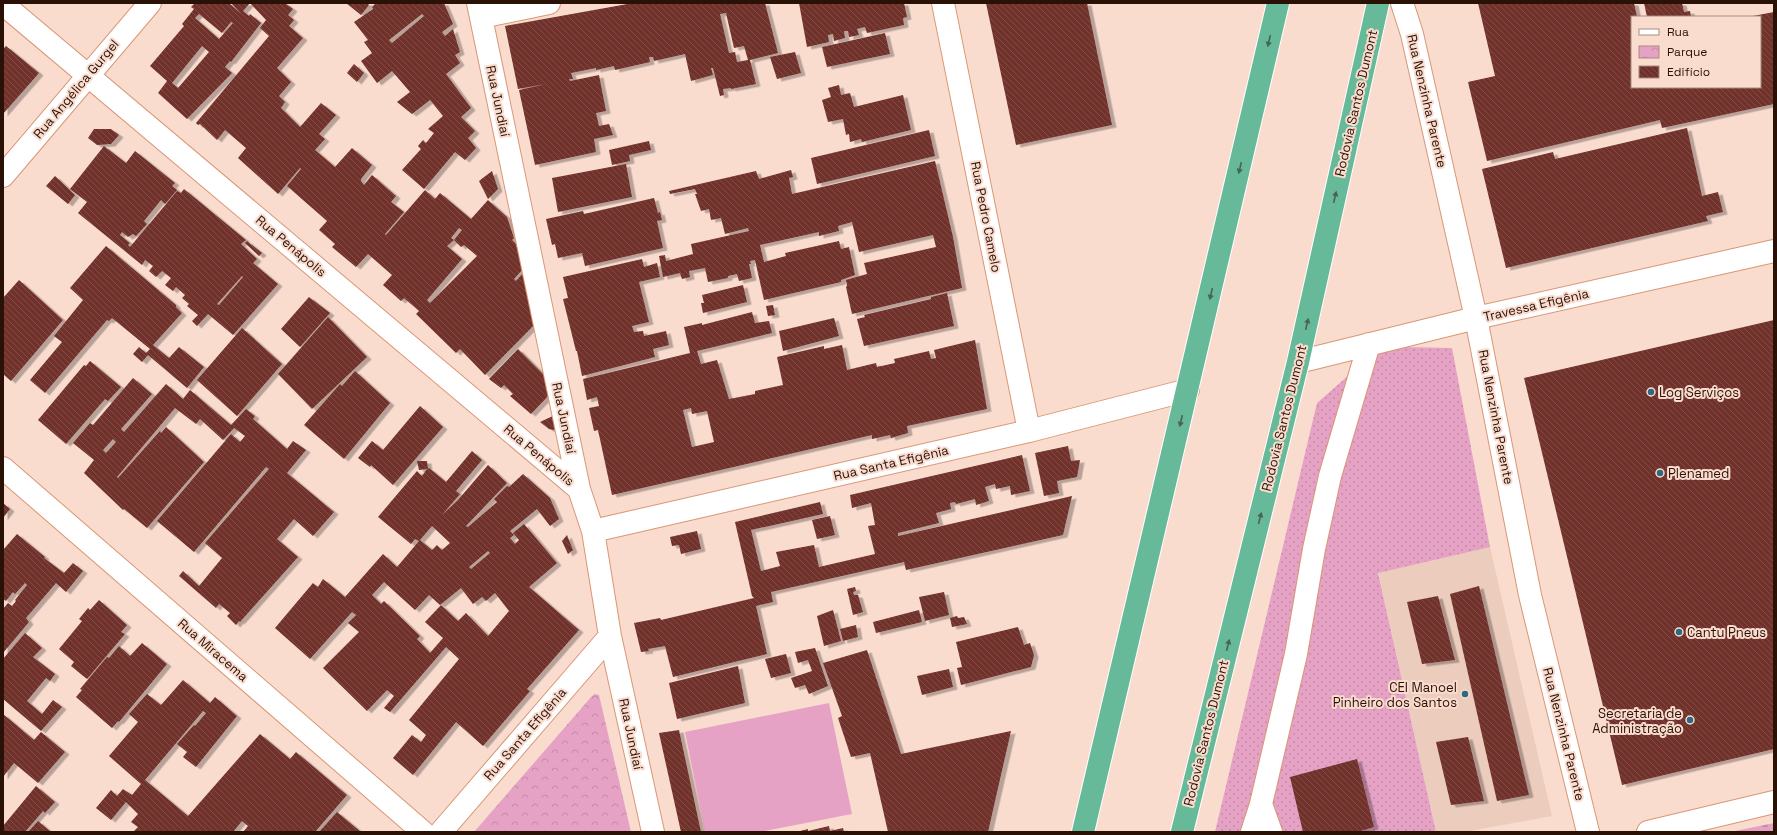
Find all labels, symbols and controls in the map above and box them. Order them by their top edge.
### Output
legend [1631,16,1761,88]
text: Rua [1667,24,1689,40]
street label: Rodovia Santos Dumont [1331,28,1381,178]
street label: Rua Nenzinha Parente [1403,32,1451,170]
one-way arrow [1266,35,1272,47]
street label: Rua Angélica Gurgel [30,36,122,142]
text: Parque [1667,44,1707,60]
street label: Rua Jundiaí [482,64,514,139]
text: Edifício [1667,64,1710,80]
street label: Rua Pedro Camelo [967,160,1005,274]
one-way arrow [1237,161,1243,174]
one-way arrow [1332,191,1338,203]
street label: Rua Penápolis [252,211,330,281]
street label: Travessa Efigênia [1481,284,1591,325]
one-way arrow [1207,288,1213,300]
one-way arrow [1304,318,1310,330]
street label: Rodovia Santos Dumont [1258,343,1310,493]
street label: Rua Nenzinha Parente [1475,348,1517,486]
street label: Rua Jundiaí [548,381,580,456]
place label: Log Serviços [1659,384,1739,401]
marker: Log Serviços [1646,387,1656,397]
one-way arrow [1177,415,1183,427]
street label: Rua Penápolis [500,420,578,490]
street label: Rua Santa Efigênia [832,441,951,485]
place label: Plenamed [1668,465,1729,482]
marker: Plenamed [1655,468,1665,478]
one-way arrow [1257,512,1263,525]
street label: Rua Miracema [174,615,252,685]
place label: Cantu Pneus [1687,624,1766,641]
marker: Cantu Pneus [1674,627,1684,637]
one-way arrow [1226,638,1232,651]
street label: Rodovia Santos Dumont [1180,658,1232,808]
street label: Rua Nenzinha Parente [1539,666,1589,802]
place label: CEI Manoel Pinheiro dos Santos [1333,679,1457,711]
street label: Rua Santa Efigênia [480,684,570,784]
marker: CEI Manoel Pinheiro dos Santos [1460,689,1470,699]
street label: Rua Jundiaí [615,697,647,772]
place label: Secretaria de Administração [1592,705,1682,737]
marker: Secretaria de Administração [1685,715,1695,725]

